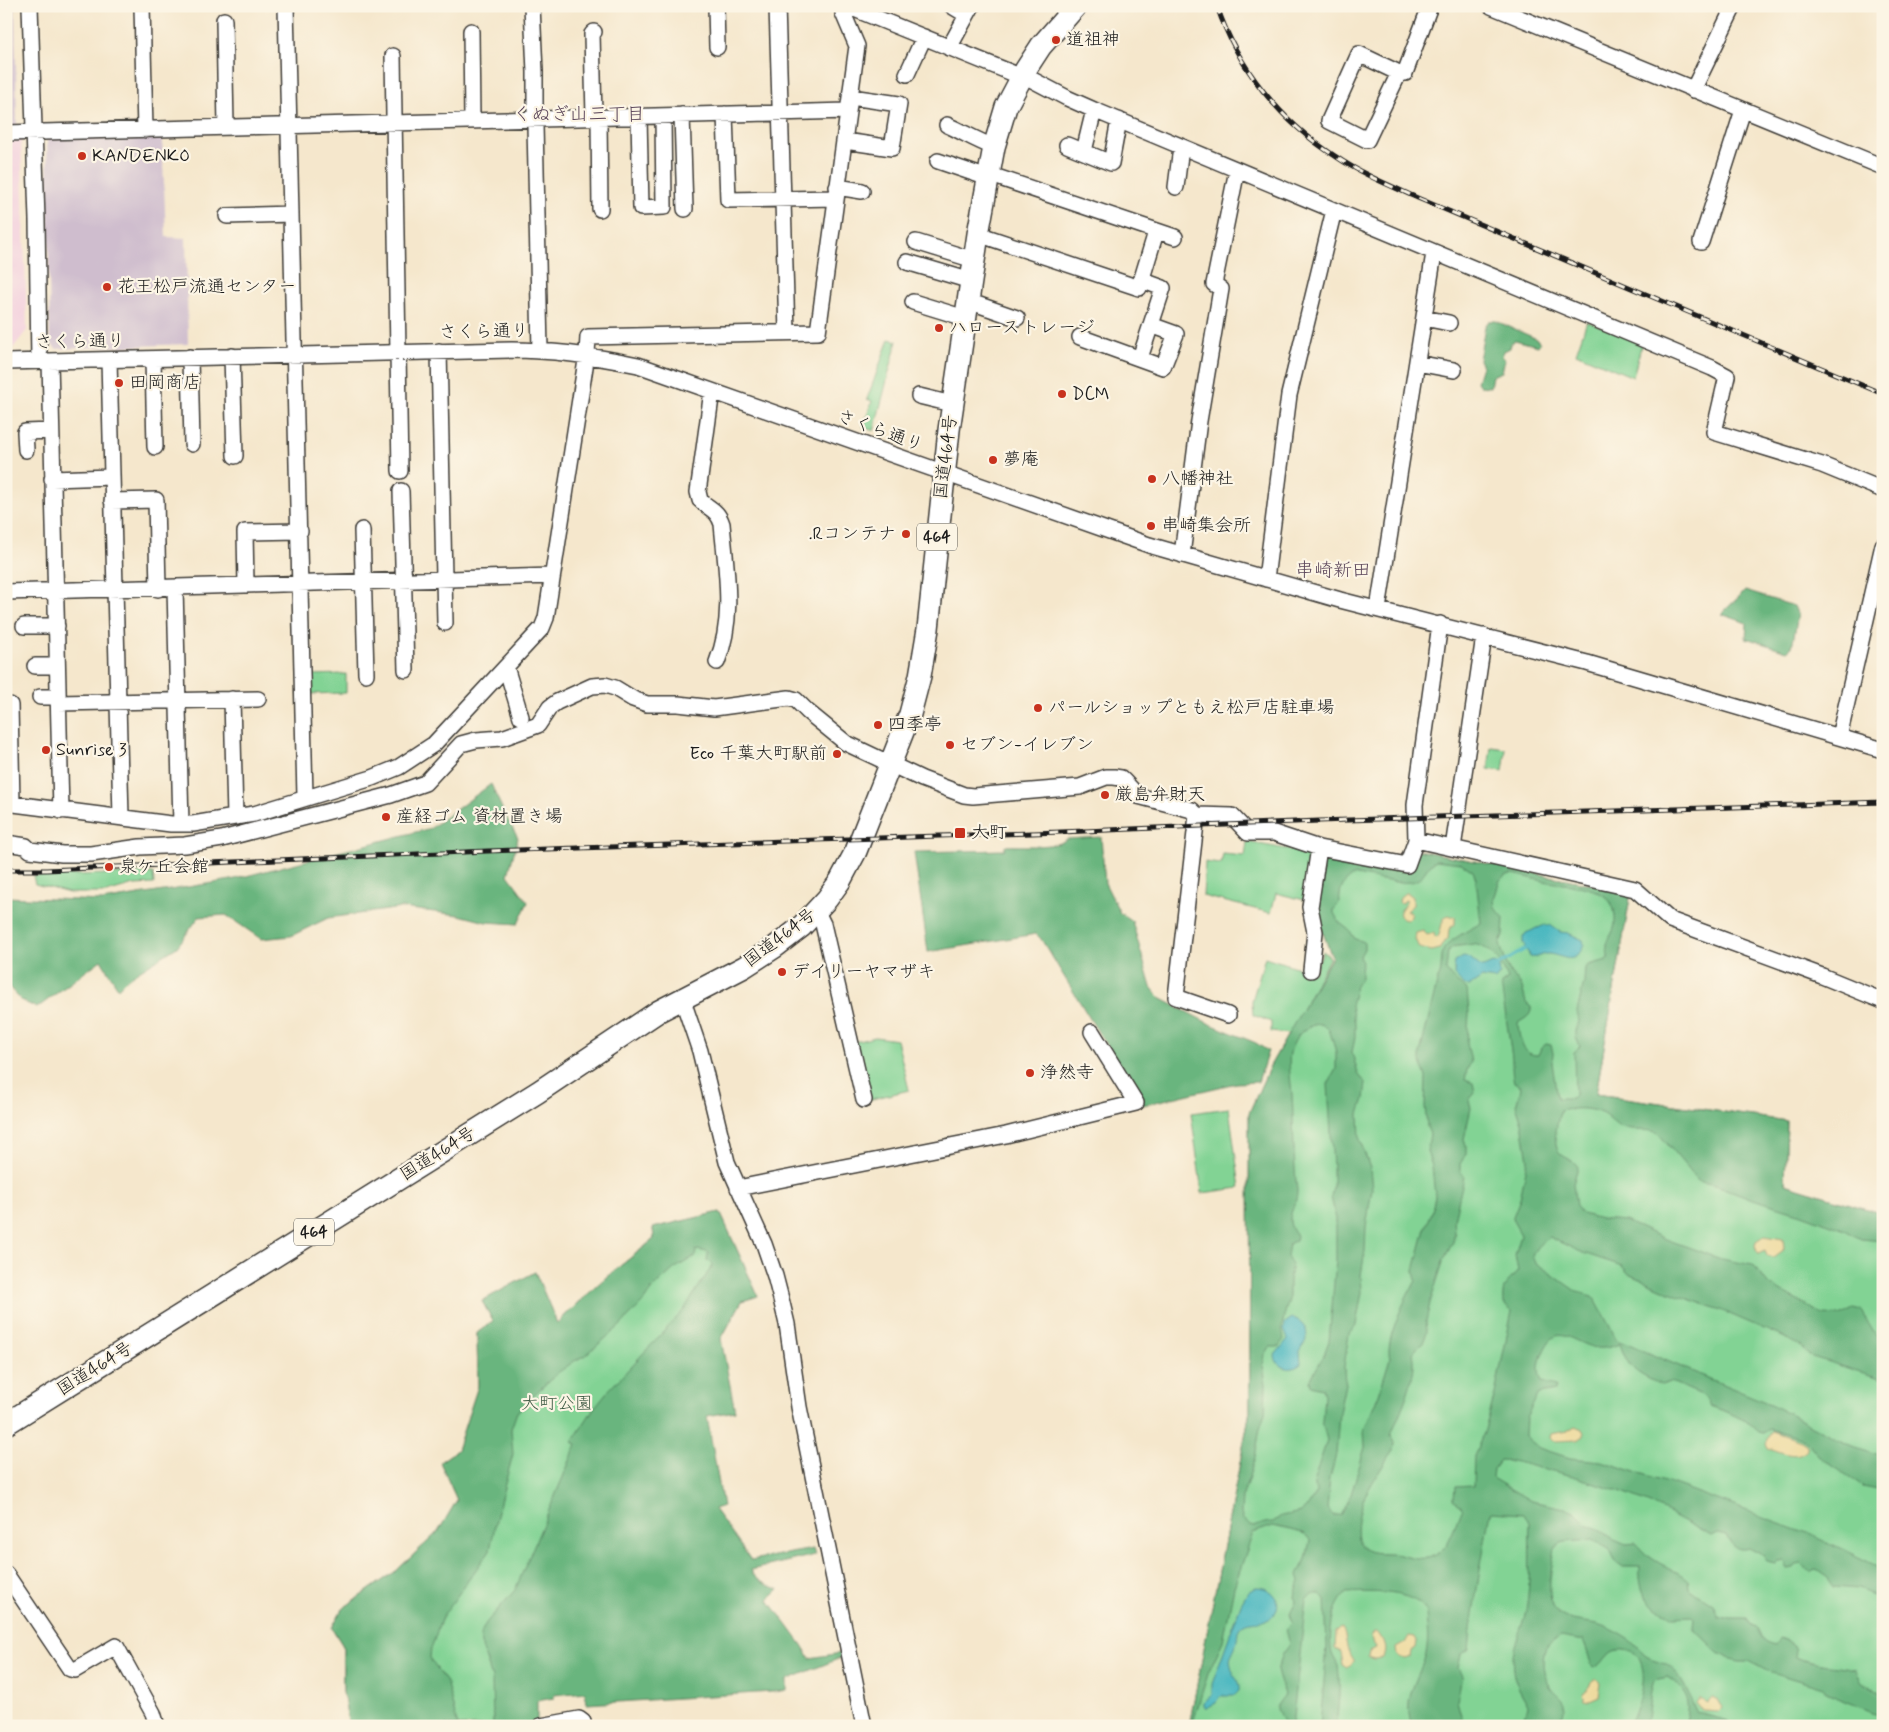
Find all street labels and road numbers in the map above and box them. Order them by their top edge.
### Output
street label: さくら通り [439,319,529,345]
street label: さくら通り [35,329,125,355]
street label: さくら通り [834,404,926,458]
street label: 国道464号 [929,413,963,501]
road number: 464 [917,524,957,550]
street label: 国道464号 [739,903,821,973]
street label: 国道464号 [396,1121,480,1187]
road number: 464 [294,1218,334,1246]
street label: 国道464号 [53,1336,137,1402]

